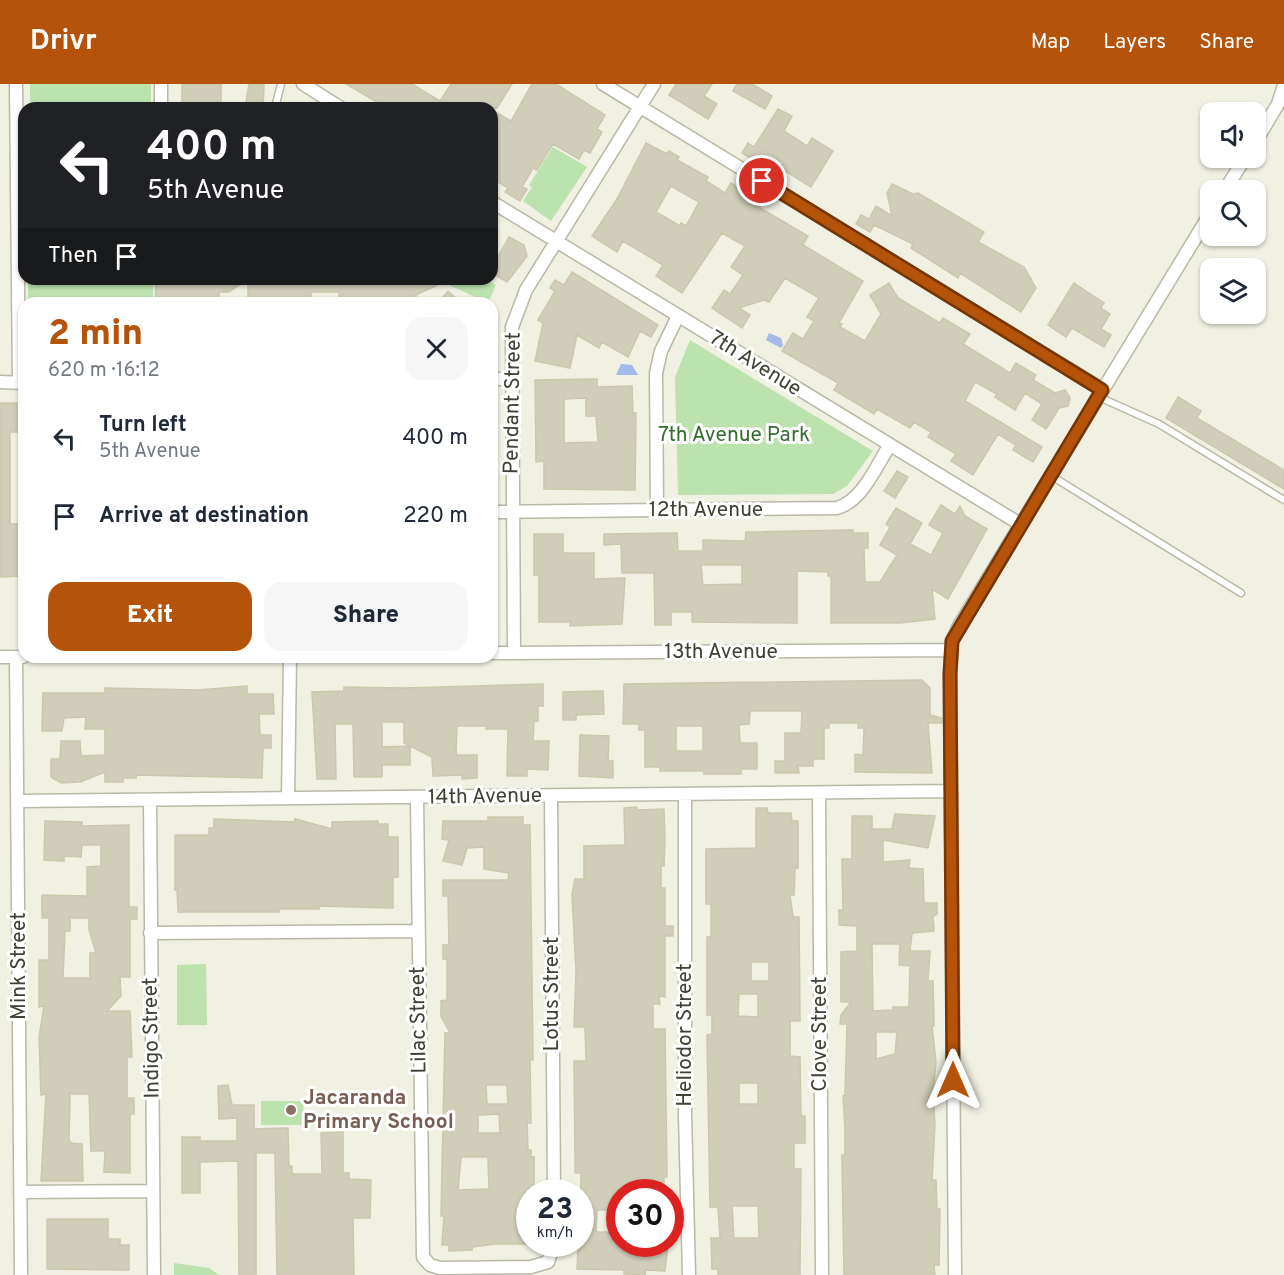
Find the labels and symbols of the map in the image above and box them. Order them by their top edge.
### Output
pin [736,155,787,206]
street label: 7th Avenue [704,325,806,403]
street label: Pendant Street [498,332,528,474]
park label: 7th Avenue Park [658,422,810,449]
street label: 12th Avenue [649,497,763,524]
street label: 13th Avenue [664,639,778,666]
street label: 14th Avenue [428,783,542,811]
street label: Mink Street [6,912,33,1020]
street label: Lotus Street [539,936,566,1052]
street label: Heliodor Street [672,963,699,1107]
street label: Lilac Street [405,966,433,1074]
street label: Clove Street [807,976,834,1092]
street label: Indigo Street [137,977,167,1099]
position arrow [921,1048,985,1112]
place label: Jacaranda Primary School [303,1085,454,1136]
marker: Jacaranda Primary School [284,1103,298,1117]
speed limit sign: 30 [606,1179,684,1257]

